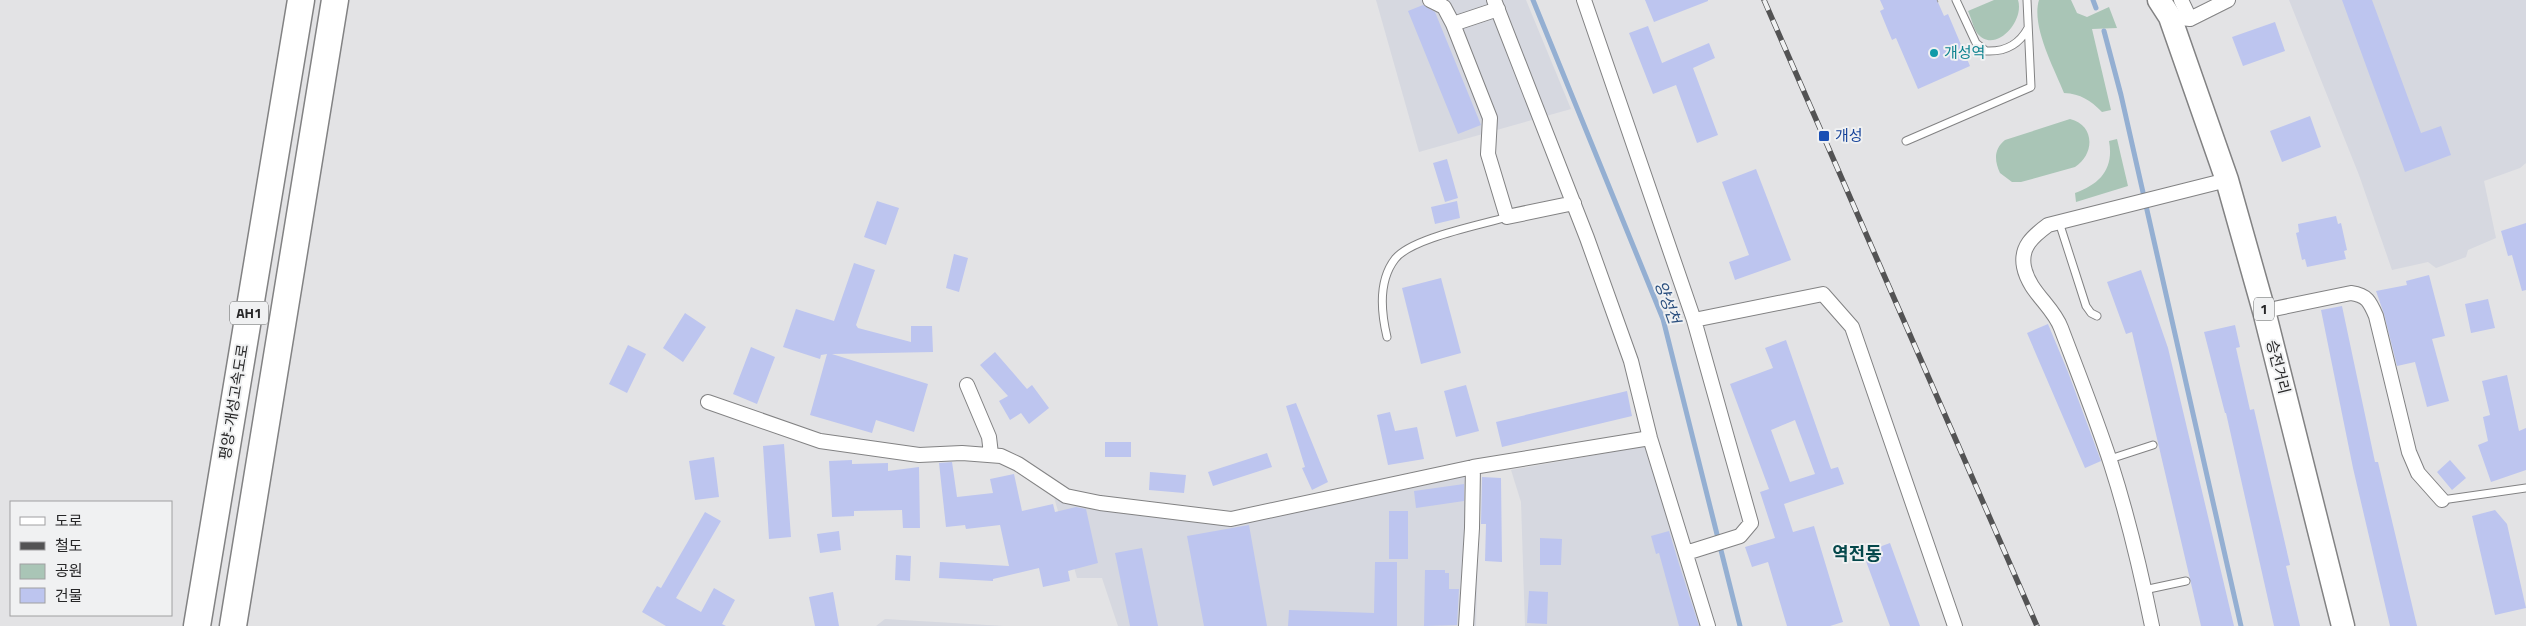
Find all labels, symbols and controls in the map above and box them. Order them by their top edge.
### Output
place label: 개성역 [1944,41,1985,64]
marker: 개성역 [1928,47,1940,59]
place label: 개성 [1835,124,1863,147]
marker: 개성 [1817,129,1831,143]
water label: 양성천 [1649,277,1688,329]
road number: 1 [2254,298,2274,320]
road number: AH1 [230,302,268,324]
street label: 승전거리 [2261,337,2296,396]
street label: 평양-개성고속도로 [213,342,254,461]
legend [10,501,172,616]
text: 도로 [55,509,83,532]
text: 철도 [55,534,83,557]
district label: 역전동 [1832,540,1882,567]
text: 공원 [55,559,83,582]
text: 건물 [55,584,83,607]

